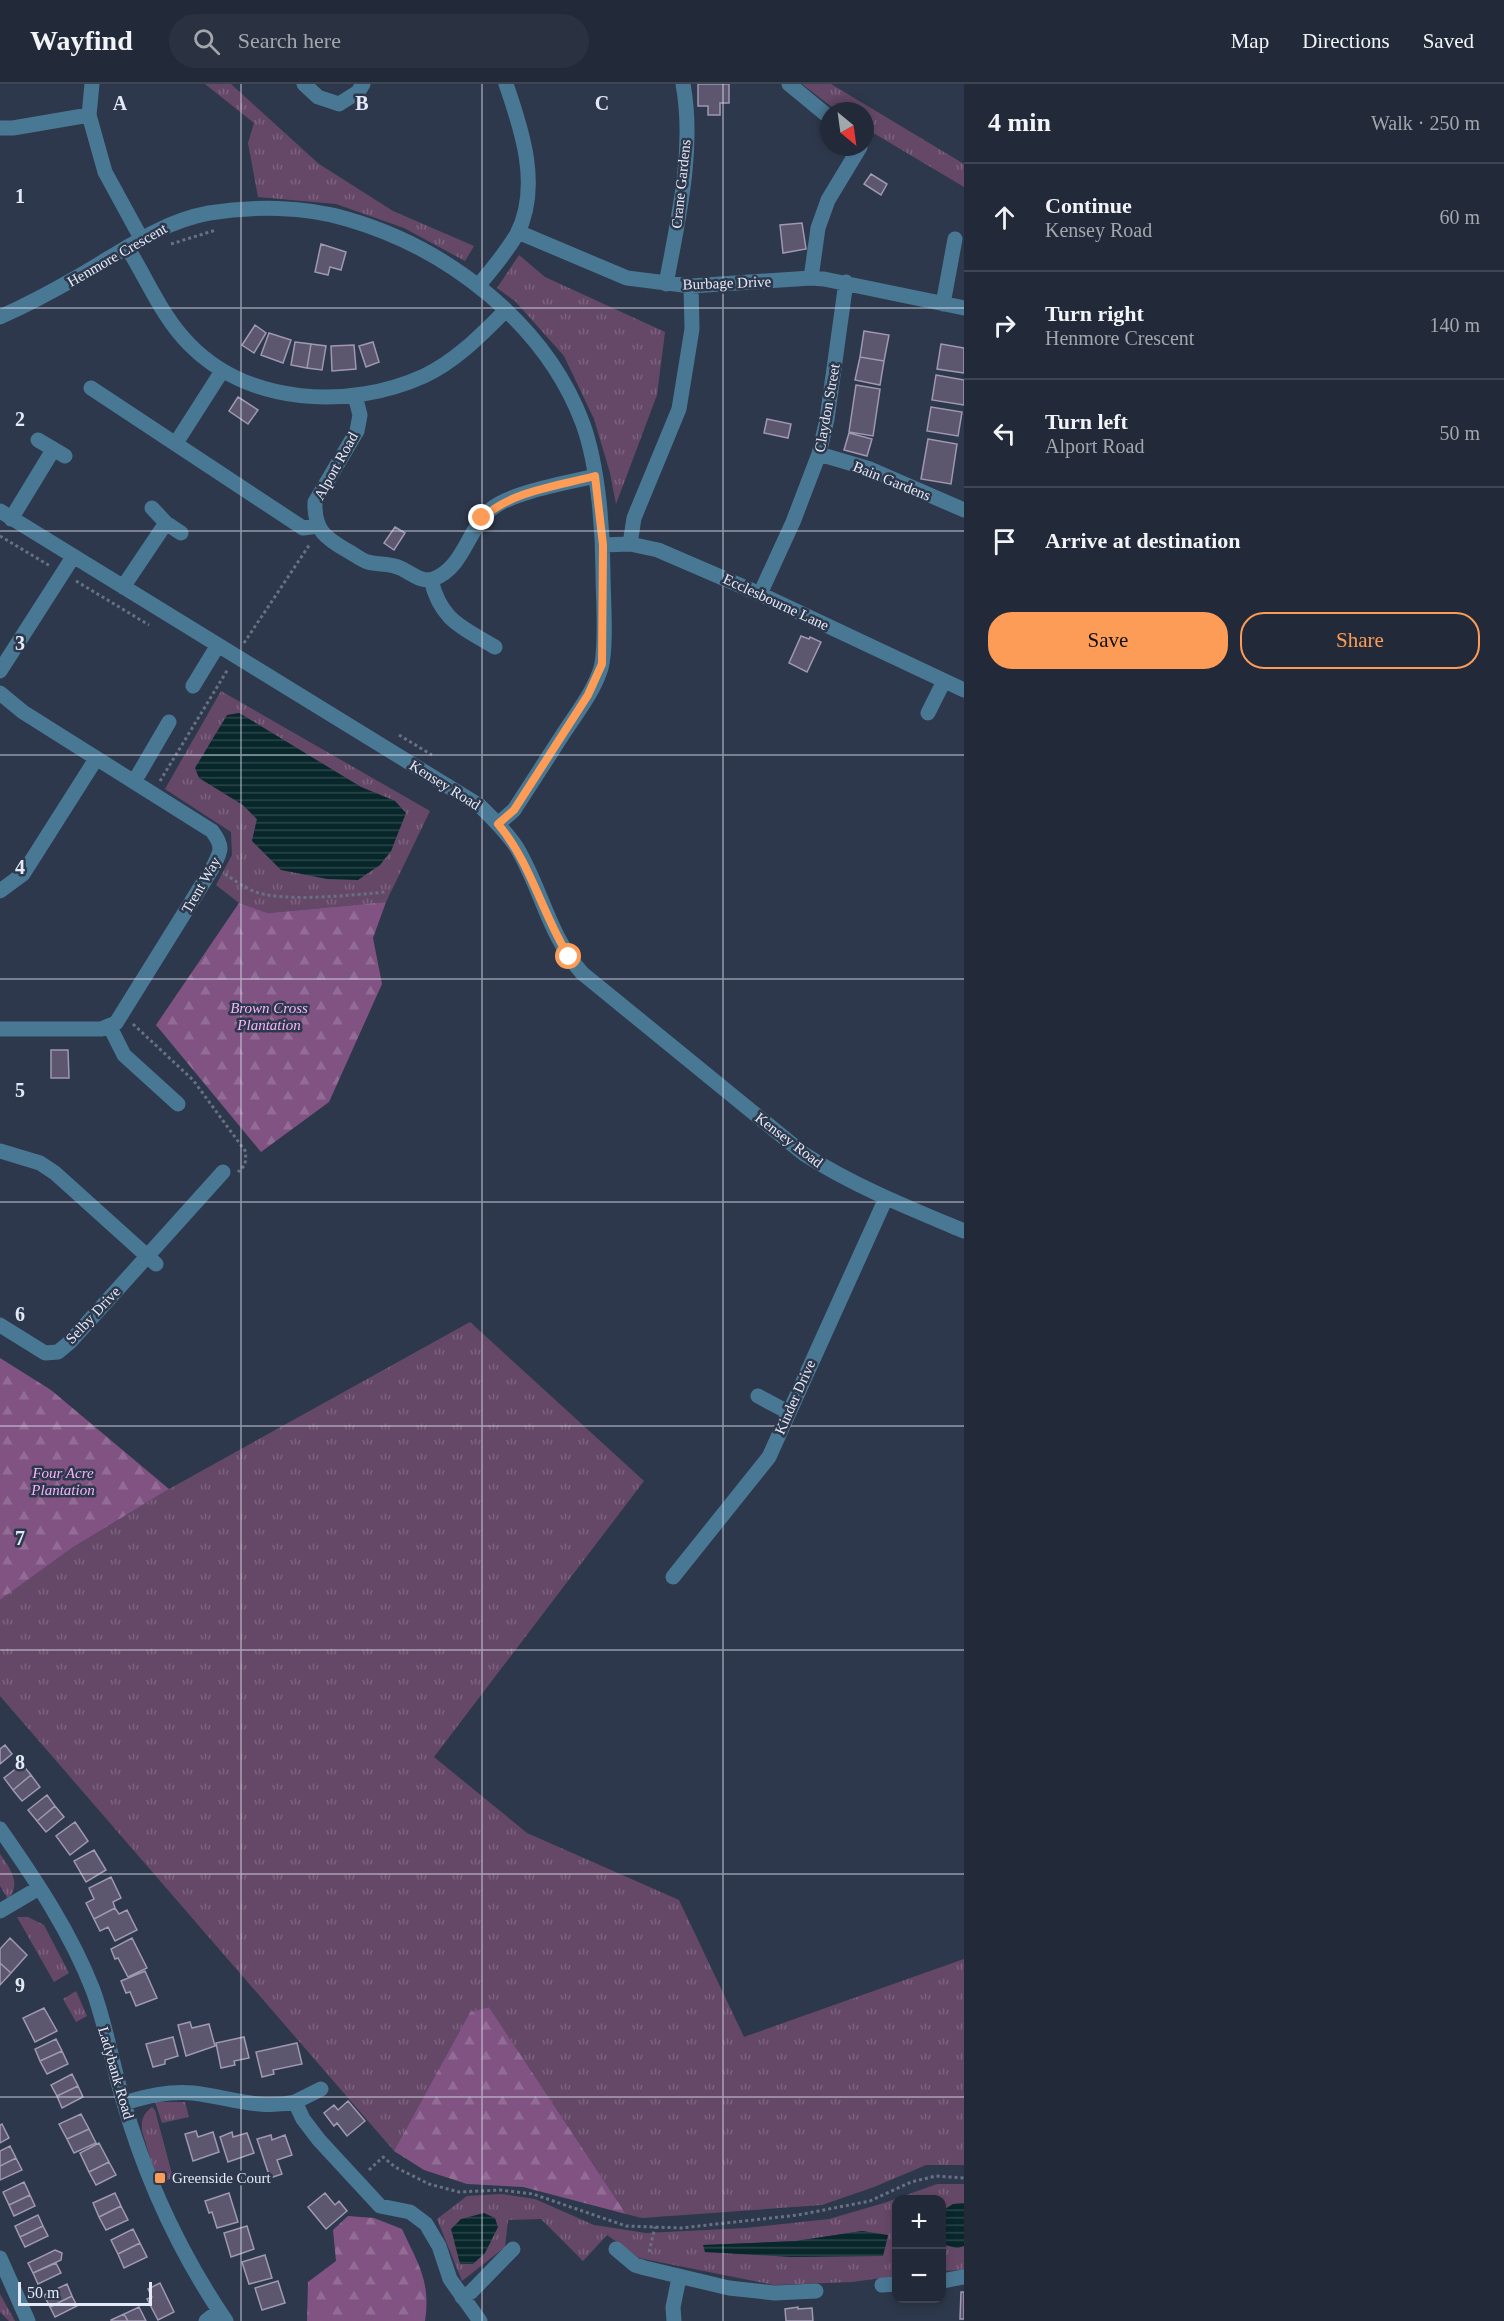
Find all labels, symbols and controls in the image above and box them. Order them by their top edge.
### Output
search box [169,14,589,68]
text: Wayfind [30,25,133,56]
icon: search [190,25,223,58]
text: Search here [238,28,341,53]
text: Map [1231,29,1269,53]
text: Directions [1302,29,1390,53]
text: Saved [1423,29,1474,53]
text: A [113,92,128,114]
text: B [355,92,369,114]
text: C [595,92,609,114]
north arrow [820,102,874,156]
text: 4 min [988,108,1051,137]
text: Walk · 250 m [1371,112,1480,134]
street label: Crane Gardens [668,138,694,229]
text: 1 [15,185,25,207]
text: Continue [1045,193,1132,218]
icon: ahead [988,201,1021,234]
text: 60 m [1439,206,1480,228]
text: Kensey Road [1045,219,1152,241]
street label: Henmore Crescent [64,220,170,290]
street label: Burbage Drive [682,273,772,293]
text: Turn right [1045,301,1144,326]
icon: right [988,309,1021,342]
text: 140 m [1429,314,1480,336]
text: Henmore Crescent [1045,327,1194,349]
street label: Claydon Street [811,362,843,453]
text: 2 [15,408,25,430]
text: Turn left [1045,409,1128,434]
icon: left [988,417,1021,450]
text: 50 m [1439,422,1480,444]
street label: Alport Road [311,429,361,502]
text: Alport Road [1045,435,1144,457]
street label: Bain Gardens [851,458,933,504]
route end [468,504,494,530]
icon: arrive [988,525,1021,558]
text: Arrive at destination [1045,528,1241,553]
street label: Ecclesbourne Lane [721,571,832,634]
button: Save [988,612,1228,669]
button: Share [1240,612,1480,669]
text: 3 [15,632,25,654]
street label: Kensey Road [407,757,484,813]
street label: Trent Way [178,853,224,916]
text: 4 [15,856,25,878]
route start [555,943,581,969]
park label: Brown Cross Plantation [230,1000,308,1033]
text: 5 [15,1079,25,1101]
street label: Kensey Road [752,1109,826,1171]
street label: Selby Drive [63,1283,124,1347]
text: 6 [15,1303,25,1325]
street label: Kinder Drive [772,1357,819,1437]
park label: Four Acre Plantation [30,1465,95,1498]
text: 7 [15,1527,25,1549]
text: 8 [15,1751,25,1773]
text: 9 [15,1974,25,1996]
street label: Ladybank Road [95,2025,137,2122]
place label: Greenside Court [172,2170,272,2186]
marker: Greenside Court [153,2171,167,2185]
map controls [892,2195,946,2303]
button: + [892,2195,946,2249]
button: − [892,2249,946,2303]
scale bar [18,2279,152,2306]
text: 50 m [27,2284,59,2301]

